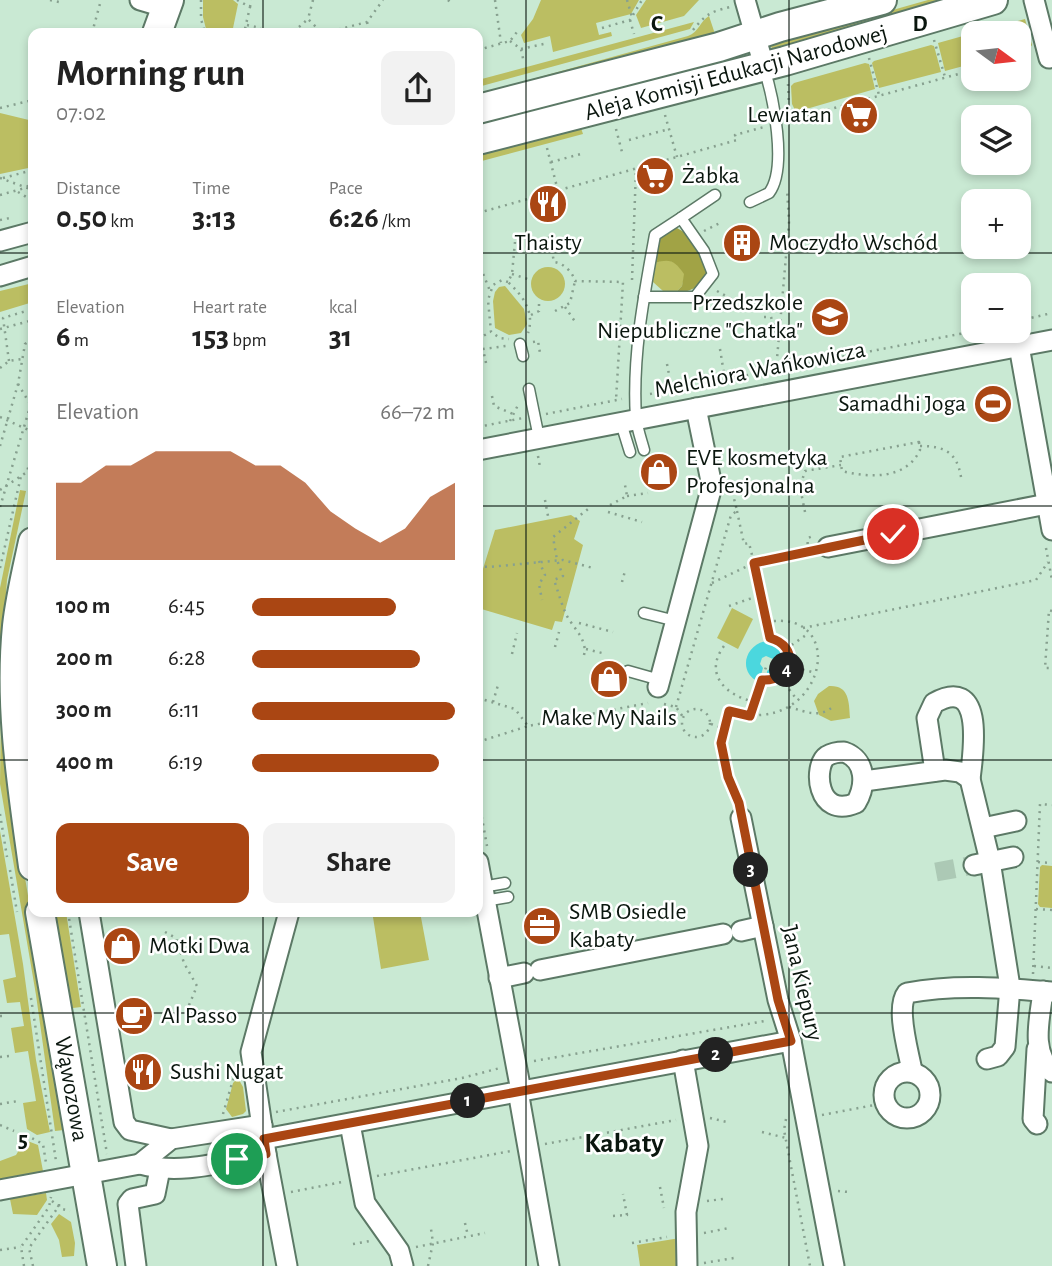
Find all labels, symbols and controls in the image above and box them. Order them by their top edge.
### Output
text: C [651,13,663,36]
text: D [912,13,928,36]
street label: Aleja Komisji Edukacji Narodowej [582,21,890,125]
north arrow [961,21,1031,91]
map controls [961,21,1031,343]
button: share [381,51,455,125]
text: Morning run [56,55,245,93]
supermarket icon: Lewiatan [838,94,880,136]
text: 07:02 [56,102,106,125]
place label: Lewiatan [747,103,832,127]
button: layers [961,105,1031,175]
supermarket icon: Żabka [634,155,676,197]
place label: Żabka [682,163,740,188]
text: Distance [56,179,120,198]
text: Time [192,179,230,198]
text: Pace [329,179,363,198]
restaurant icon: Thaisty [527,183,569,225]
button: + [961,189,1031,259]
text: 0.50 [56,203,107,233]
text: 3:13 [192,203,236,233]
text: 6:26 [329,203,379,233]
text: km [107,212,134,231]
text: /km [379,212,411,231]
building icon: Moczydło Wschód [721,222,763,264]
place label: Thaisty [514,231,582,255]
place label: Moczydło Wschód [769,231,938,255]
button: − [961,273,1031,343]
place label: Przedszkole Niepubliczne "Chatka" [597,291,803,343]
school or university icon: Przedszkole Niepubliczne "Chatka" [809,296,851,338]
text: Elevation [56,298,125,317]
text: Heart rate [192,298,267,317]
text: kcal [329,298,358,317]
text: 6 [56,322,71,352]
text: 153 [192,322,229,352]
text: 31 [329,322,352,352]
text: m [71,331,89,350]
text: bpm [229,331,267,350]
street label: Melchiora Wańkowicza [652,338,868,402]
sports icon: Samadhi Joga [972,383,1014,425]
place label: Samadhi Joga [838,392,966,416]
text: Elevation [56,401,139,424]
text: 66–72 m [380,401,455,424]
place label: EVE kosmetyka Profesjonalna [686,446,828,498]
shop icon: EVE kosmetyka Profesjonalna [638,451,680,493]
pin [863,504,923,564]
icon: check [874,515,912,553]
text: 100 m [56,595,110,618]
text: 6:45 [168,595,205,618]
text: 200 m [56,647,113,670]
text: 6:28 [168,647,205,670]
pin: 4 [770,652,804,688]
shop icon: Make My Nails [588,658,630,700]
text: 4 [782,660,791,679]
text: 300 m [56,699,112,722]
text: 6:11 [168,699,200,722]
place label: Make My Nails [541,706,677,730]
text: 400 m [56,751,114,774]
text: 6:19 [168,751,203,774]
button: Save [56,823,249,903]
button: Share [263,823,455,903]
pin: 3 [734,852,768,888]
text: 3 [746,860,755,879]
place label: SMB Osiedle Kabaty [569,900,687,952]
office icon: SMB Osiedle Kabaty [521,905,563,947]
street label: Jana Kiepury [777,923,827,1043]
shop icon: Motki Dwa [101,925,143,967]
place label: Motki Dwa [149,934,250,958]
cafe icon: Al Passo [113,995,155,1037]
place label: Al Passo [161,1004,237,1028]
street label: Wąwozowa [50,1035,92,1143]
pin: 2 [698,1038,734,1072]
text: 2 [711,1045,720,1064]
restaurant icon: Sushi Nugat [122,1051,164,1093]
place label: Sushi Nugat [170,1060,284,1084]
pin: 1 [450,1084,486,1118]
text: 1 [464,1091,471,1110]
text: 5 [18,1129,28,1152]
pin [207,1129,267,1189]
district label: Kabaty [584,1130,664,1158]
icon: arrive [218,1140,256,1178]

